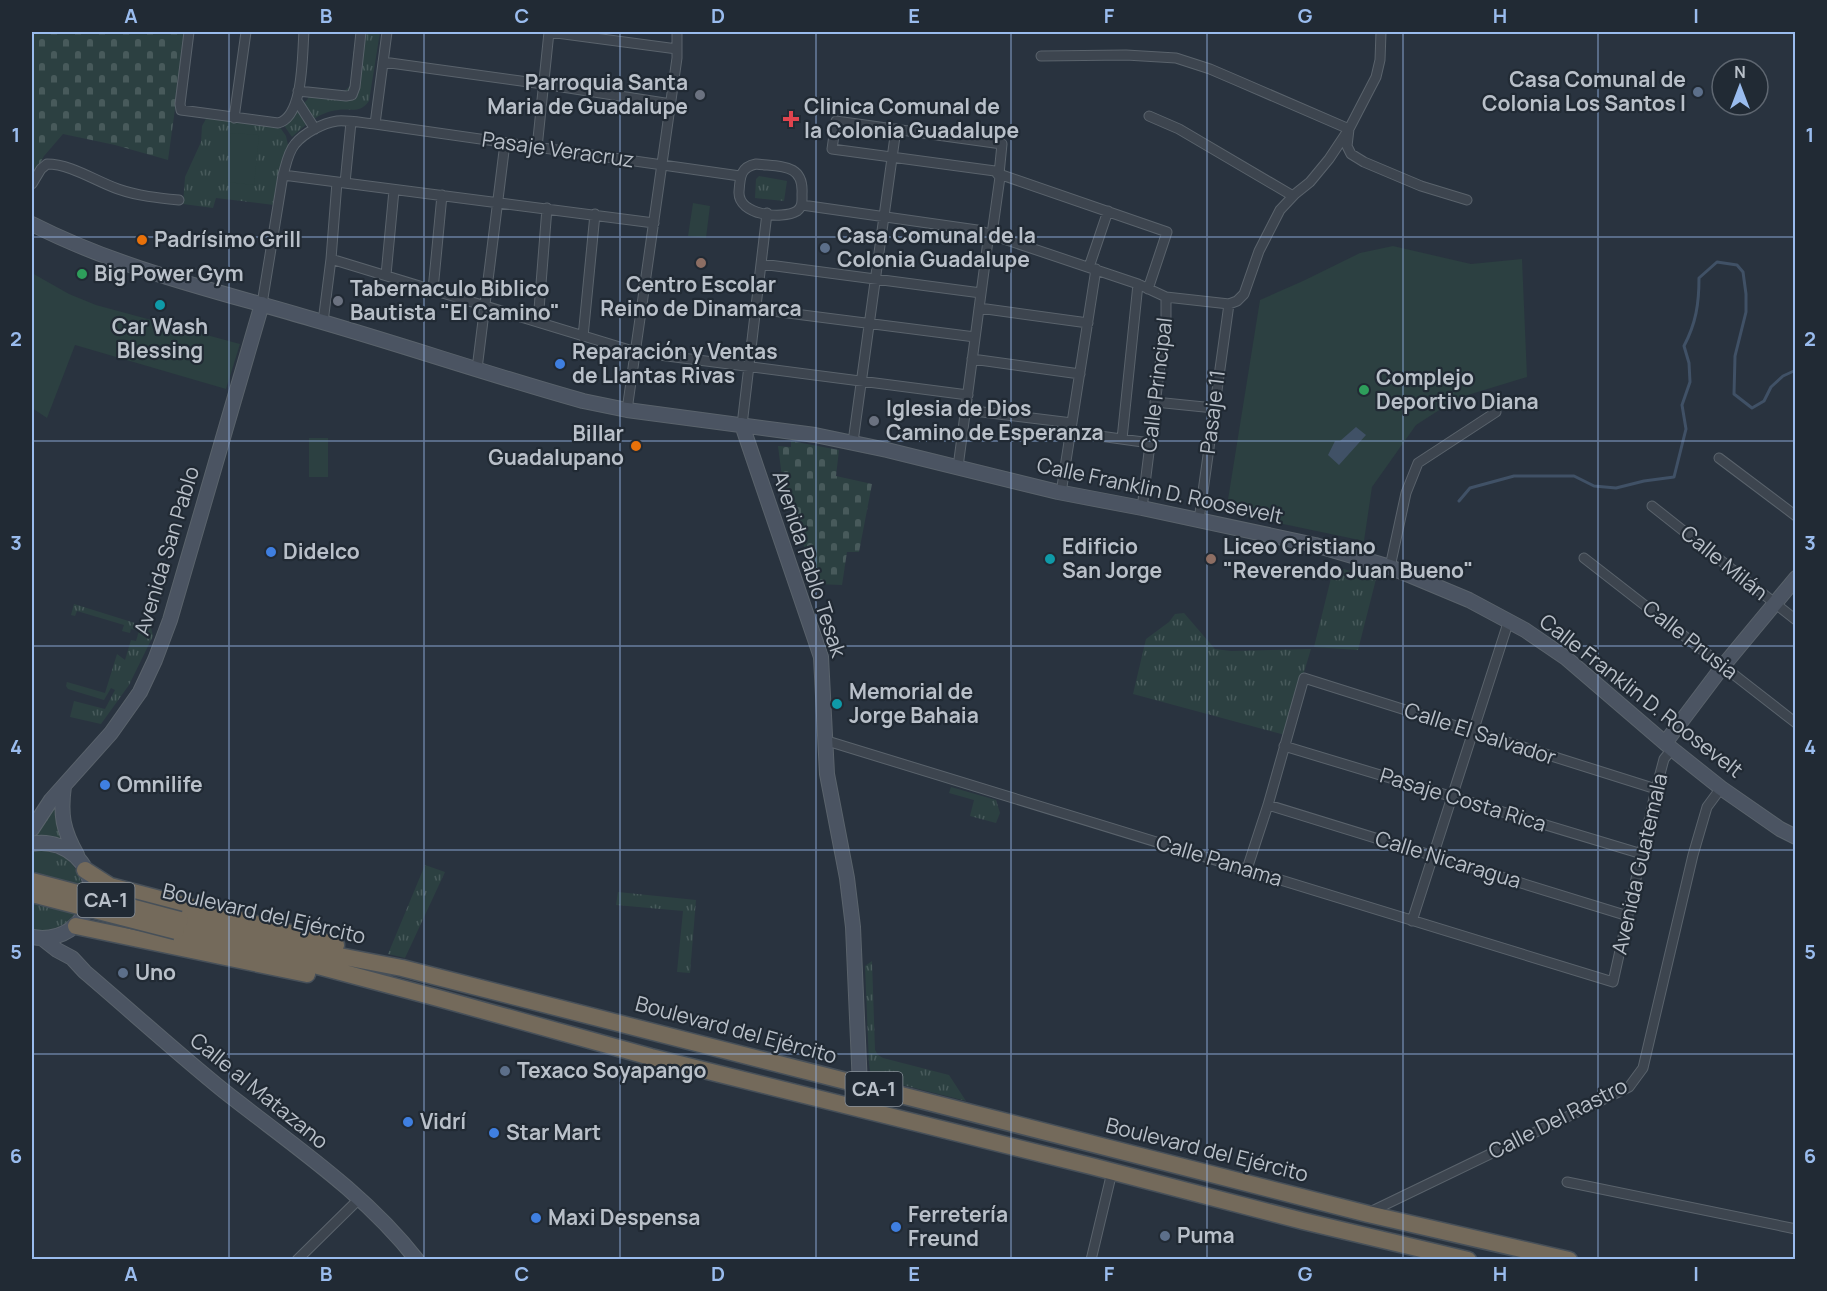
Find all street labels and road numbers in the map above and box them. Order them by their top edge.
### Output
street label: Pasaje Veracruz [480,124,636,174]
street label: Calle Principal [1134,316,1178,454]
street label: Pasaje 11 [1193,368,1231,456]
street label: Calle Franklin D. Roosevelt [1035,450,1286,530]
street label: Avenida San Pablo [127,463,205,639]
street label: Avenida Pablo Tesak [767,467,853,661]
street label: Calle Milán [1675,518,1774,606]
street label: Calle Prusia [1637,593,1744,685]
street label: Calle Franklin D. Roosevelt [1534,607,1749,784]
street label: Calle El Salvador [1401,695,1560,771]
street label: Pasaje Costa Rica [1377,760,1550,838]
street label: Avenida Guatemala [1605,770,1674,957]
street label: Calle Nicaragua [1372,824,1525,894]
street label: Calle Panama [1153,828,1286,893]
street label: Boulevard del Ejército [160,876,368,950]
road number: CA-1 [78,883,134,917]
street label: Boulevard del Ejército [632,989,840,1069]
street label: Calle al Matazano [185,1026,335,1155]
street label: Calle Del Rastro [1483,1071,1632,1165]
road number: CA-1 [846,1072,902,1106]
street label: Boulevard del Ejército [1103,1110,1311,1188]

